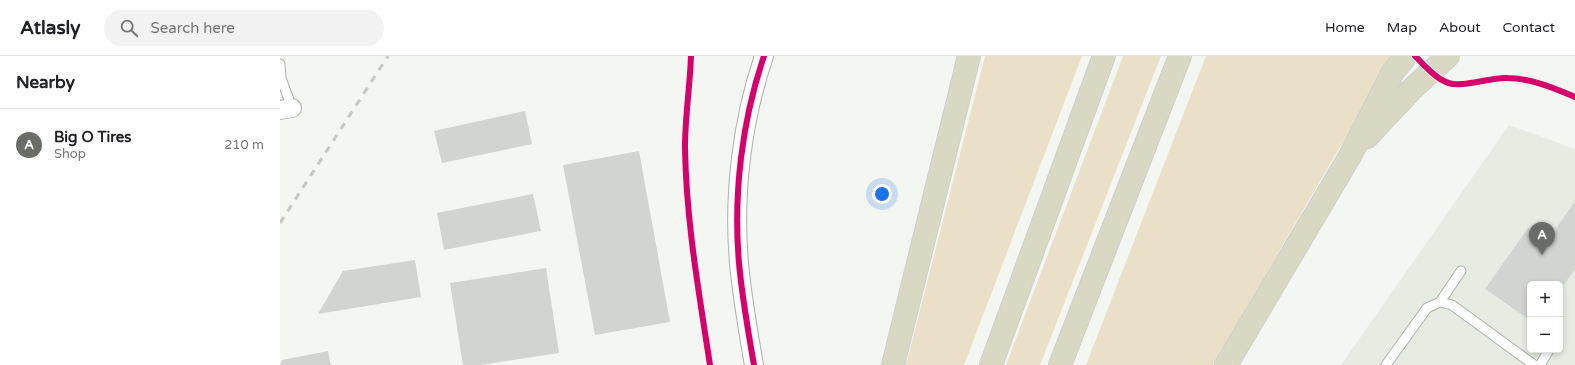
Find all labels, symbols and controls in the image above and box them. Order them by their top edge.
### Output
search box [104,10,384,46]
text: Atlasly [20,17,80,39]
icon: search [118,17,140,39]
text: Search here [150,19,235,37]
text: Home [1325,19,1365,36]
text: Map [1387,19,1417,36]
text: About [1439,19,1481,36]
text: Contact [1503,19,1555,36]
text: Nearby [16,72,75,93]
text: Big O Tires [54,128,131,146]
text: A [24,137,34,153]
text: 210 m [224,137,264,153]
text: Shop [54,146,86,162]
your location [872,184,892,204]
pin: A [1529,222,1555,255]
map controls [1527,281,1563,353]
button: + [1527,281,1563,317]
button: − [1527,317,1563,353]

